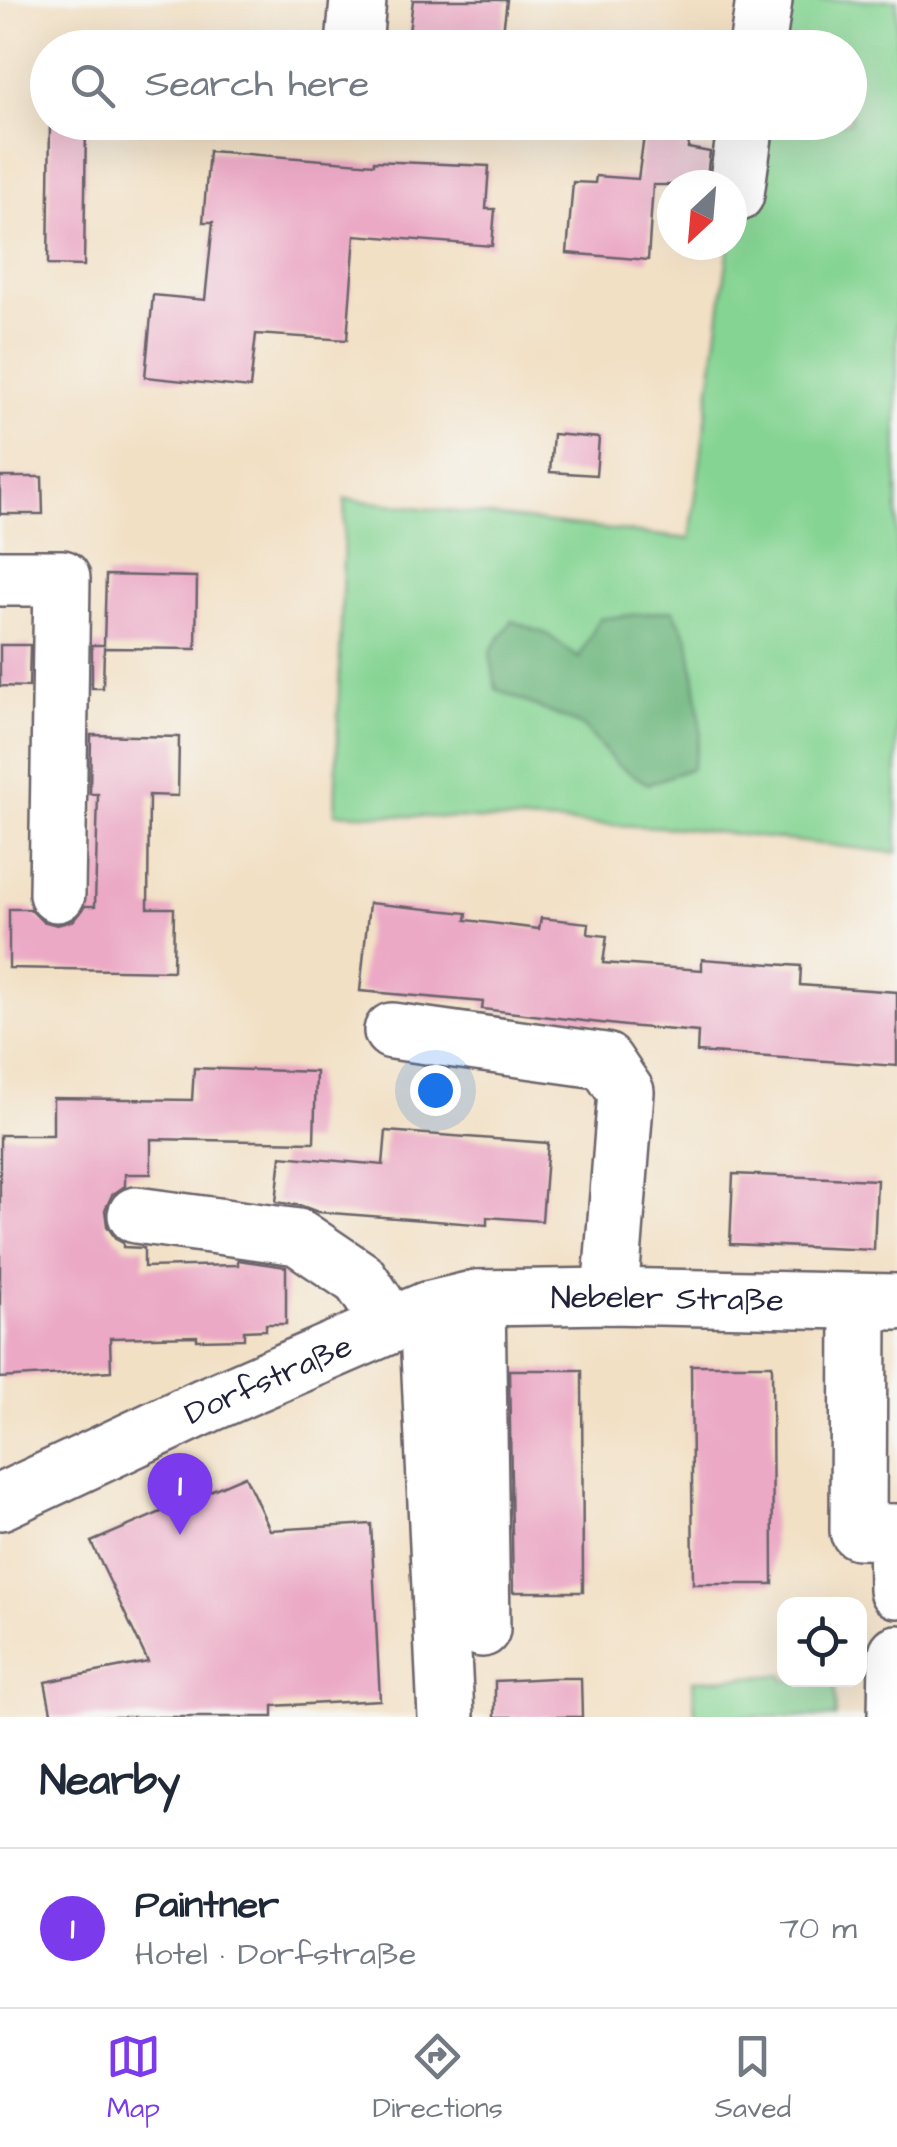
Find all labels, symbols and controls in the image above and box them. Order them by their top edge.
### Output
search box [30,30,867,140]
icon: search [65,58,120,113]
text: Search here [145,59,369,111]
north arrow [657,170,747,260]
your location [410,1065,461,1116]
street label: Nebeler Straße [551,1275,784,1324]
street label: Dorfstraße [177,1324,359,1436]
pin: 1 [148,1452,212,1535]
map controls [777,1597,867,1687]
button: locate [777,1597,867,1687]
text: Nearby [40,1753,180,1811]
text: Paintner [135,1880,279,1932]
text: 1 [70,1906,75,1951]
text: 70 m [779,1906,857,1951]
text: Hotel · Dorfstraße [135,1932,416,1977]
tab: Map [106,2029,161,2128]
tab: Directions [373,2029,503,2128]
tab: Saved [715,2029,791,2128]

